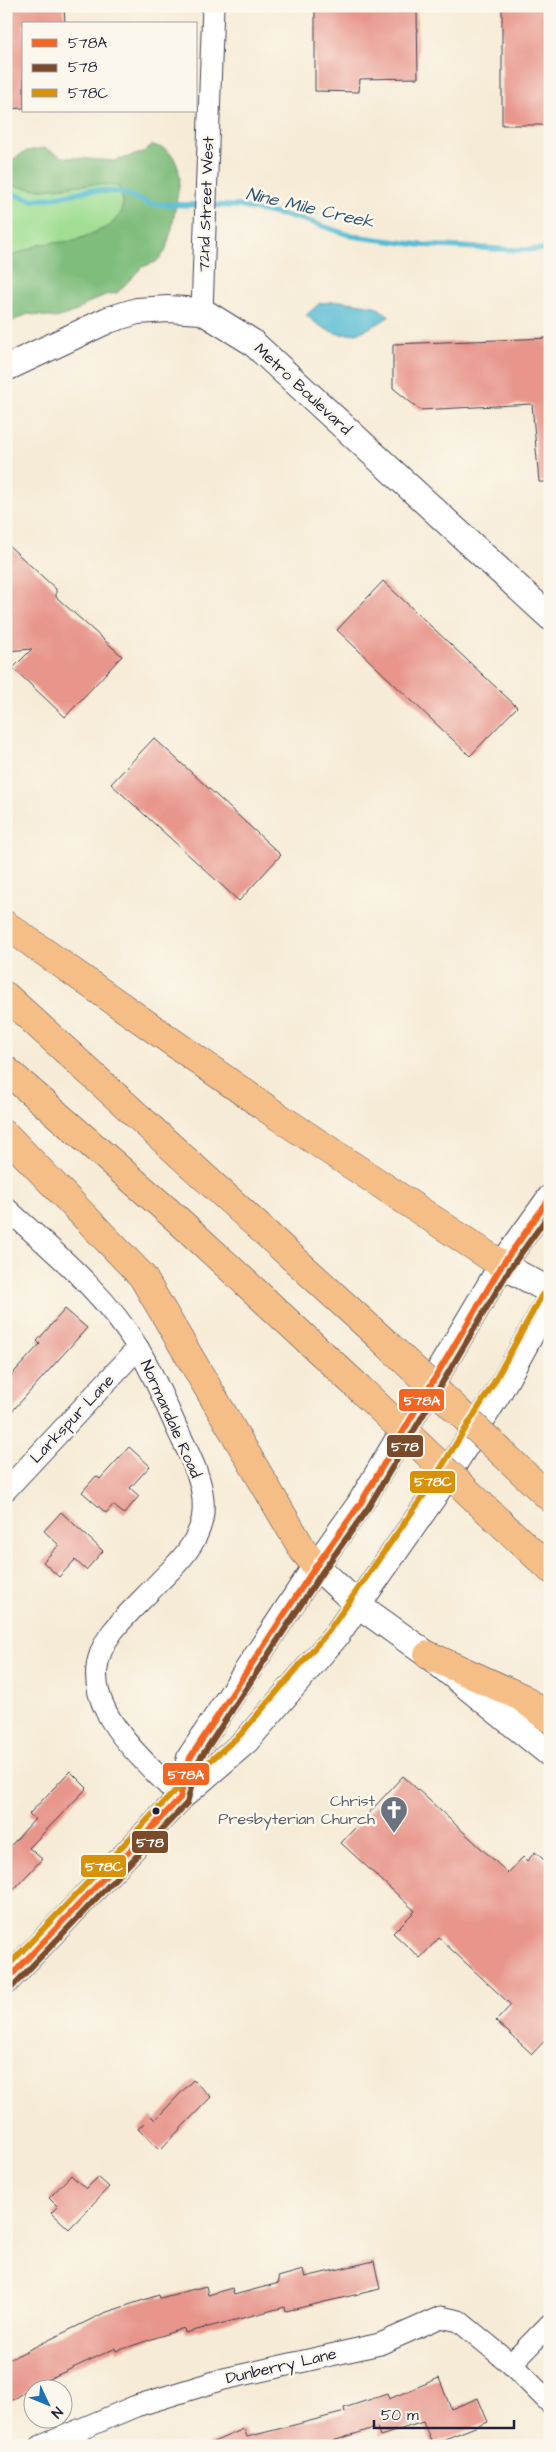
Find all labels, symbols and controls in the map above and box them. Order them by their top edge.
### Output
legend [22,22,198,112]
text: 578A [68,33,108,54]
text: 578 [68,57,98,78]
text: 578C [68,83,109,104]
street label: 72nd Street West [193,135,219,272]
water label: Nine Mile Creek [244,181,377,235]
street label: Metro Boulevard [250,338,356,440]
street label: Normandale Road [135,1356,207,1482]
street label: Larkspur Lane [25,1370,119,1468]
line badge: 578A [398,1388,445,1412]
text: 578A [404,1391,441,1411]
line badge: 578 [386,1434,424,1458]
text: 578 [391,1437,419,1457]
line badge: 578C [409,1470,456,1494]
text: 578C [414,1472,452,1492]
line badge: 578A [162,1762,210,1786]
text: 578A [168,1765,205,1785]
place label: Christ Presbyterian Church [218,1790,376,1831]
church icon: Christ Presbyterian Church [379,1795,409,1834]
unlabelled marker [151,1806,161,1816]
line badge: 578 [131,1830,169,1854]
text: 578 [136,1833,164,1853]
line badge: 578C [80,1854,127,1878]
text: 578C [85,1857,123,1877]
street label: Dunberry Lane [224,2343,339,2390]
north arrow [22,2380,72,2430]
scale bar [374,2397,514,2429]
text: N [46,2402,67,2422]
text: 50 m [381,2405,419,2426]

